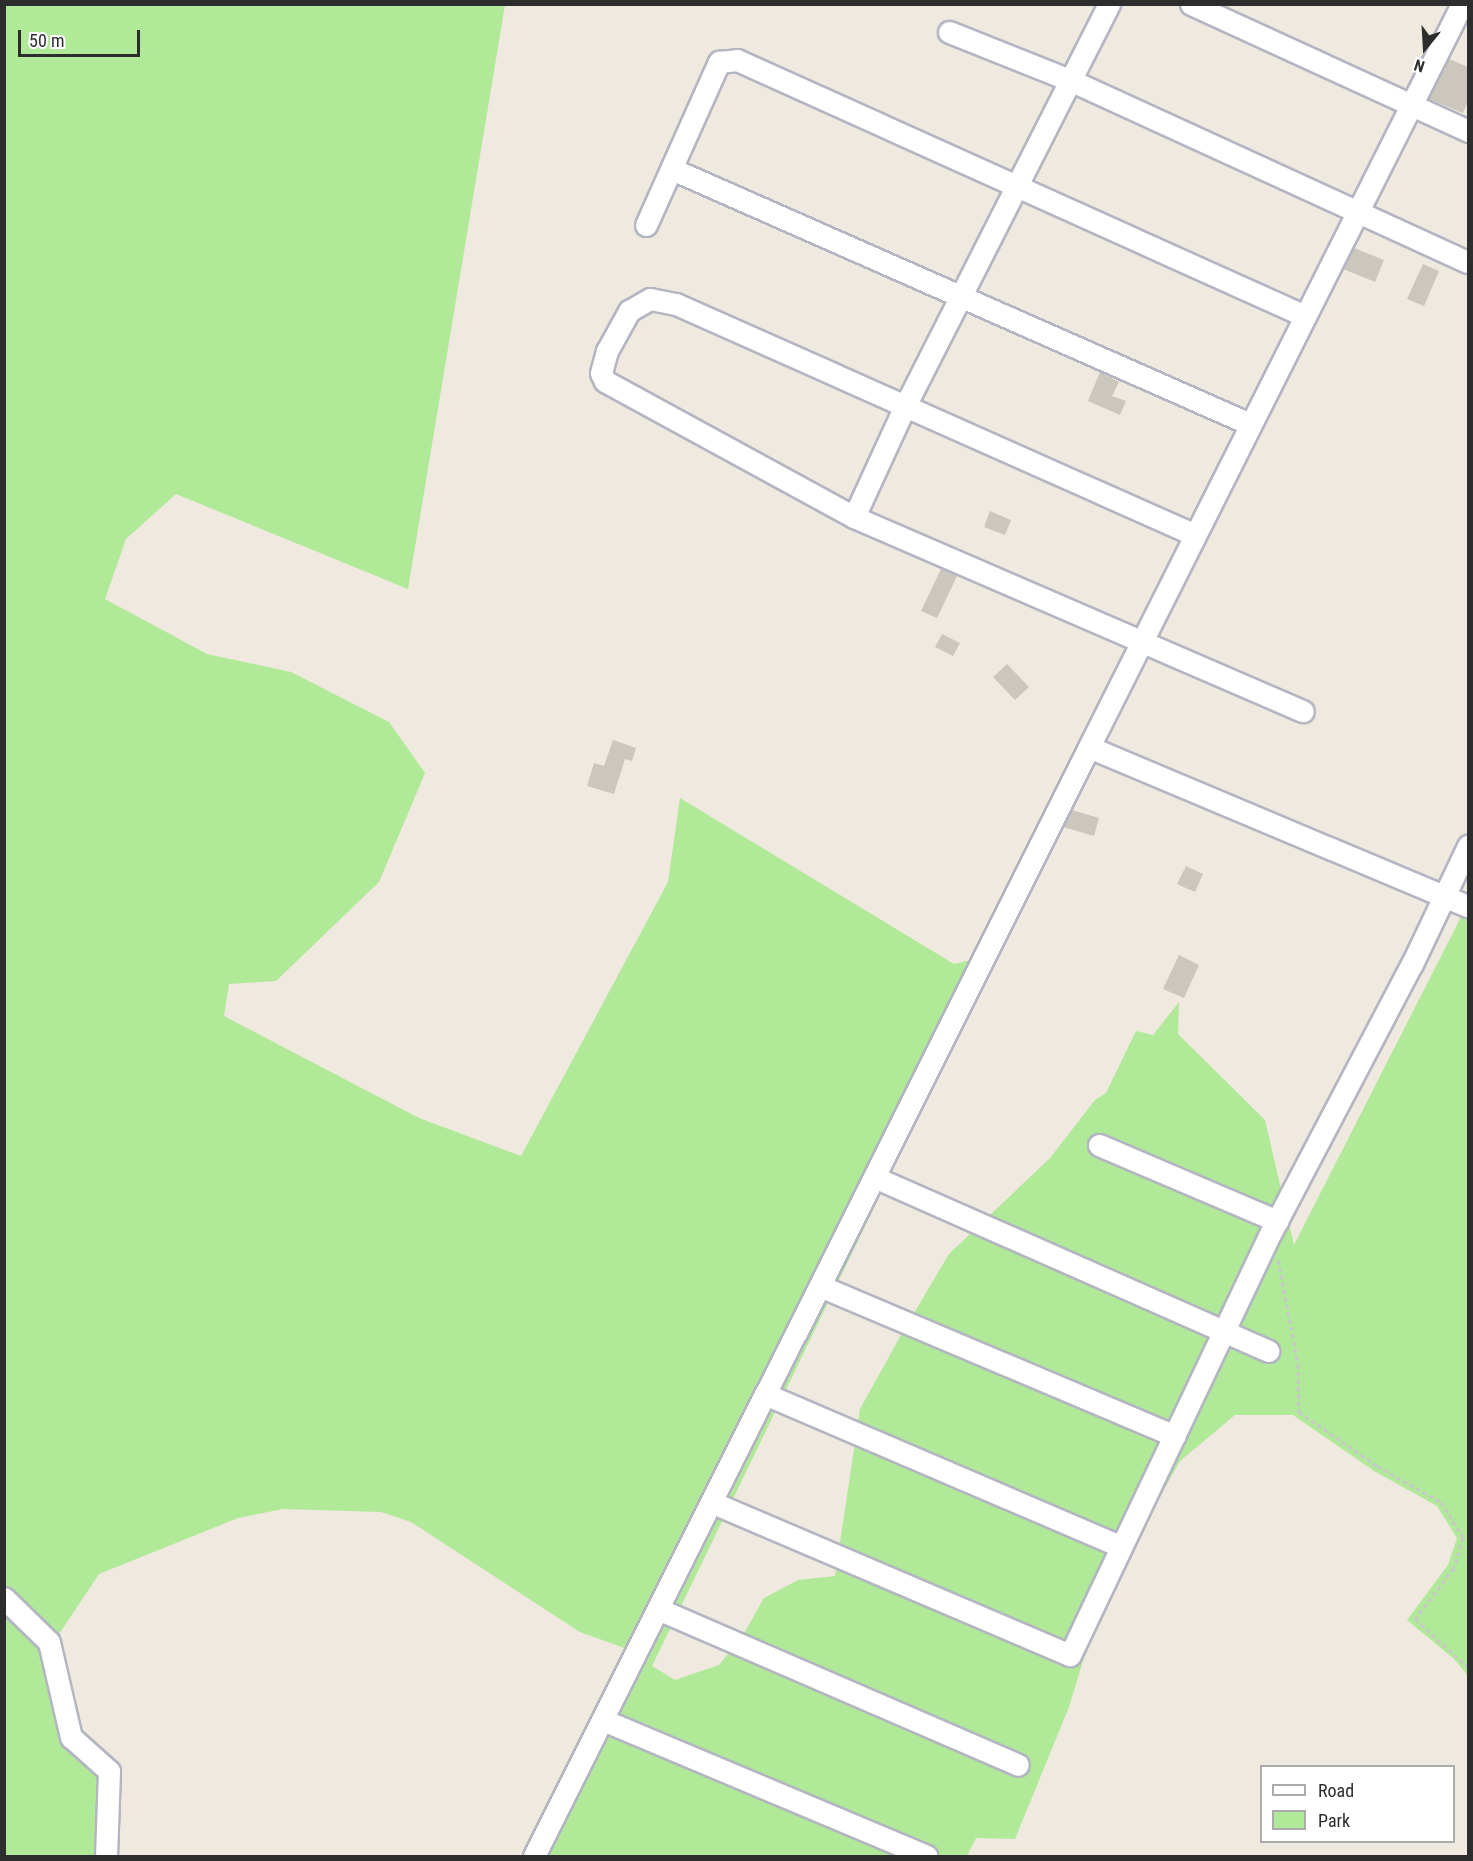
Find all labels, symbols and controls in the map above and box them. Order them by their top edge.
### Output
scale bar [21,18,142,56]
north arrow [1395,18,1455,78]
text: 50 m [29,30,64,51]
text: N [1412,55,1427,76]
legend [1260,1765,1455,1843]
text: Road [1318,1780,1354,1801]
text: Park [1318,1810,1350,1831]

